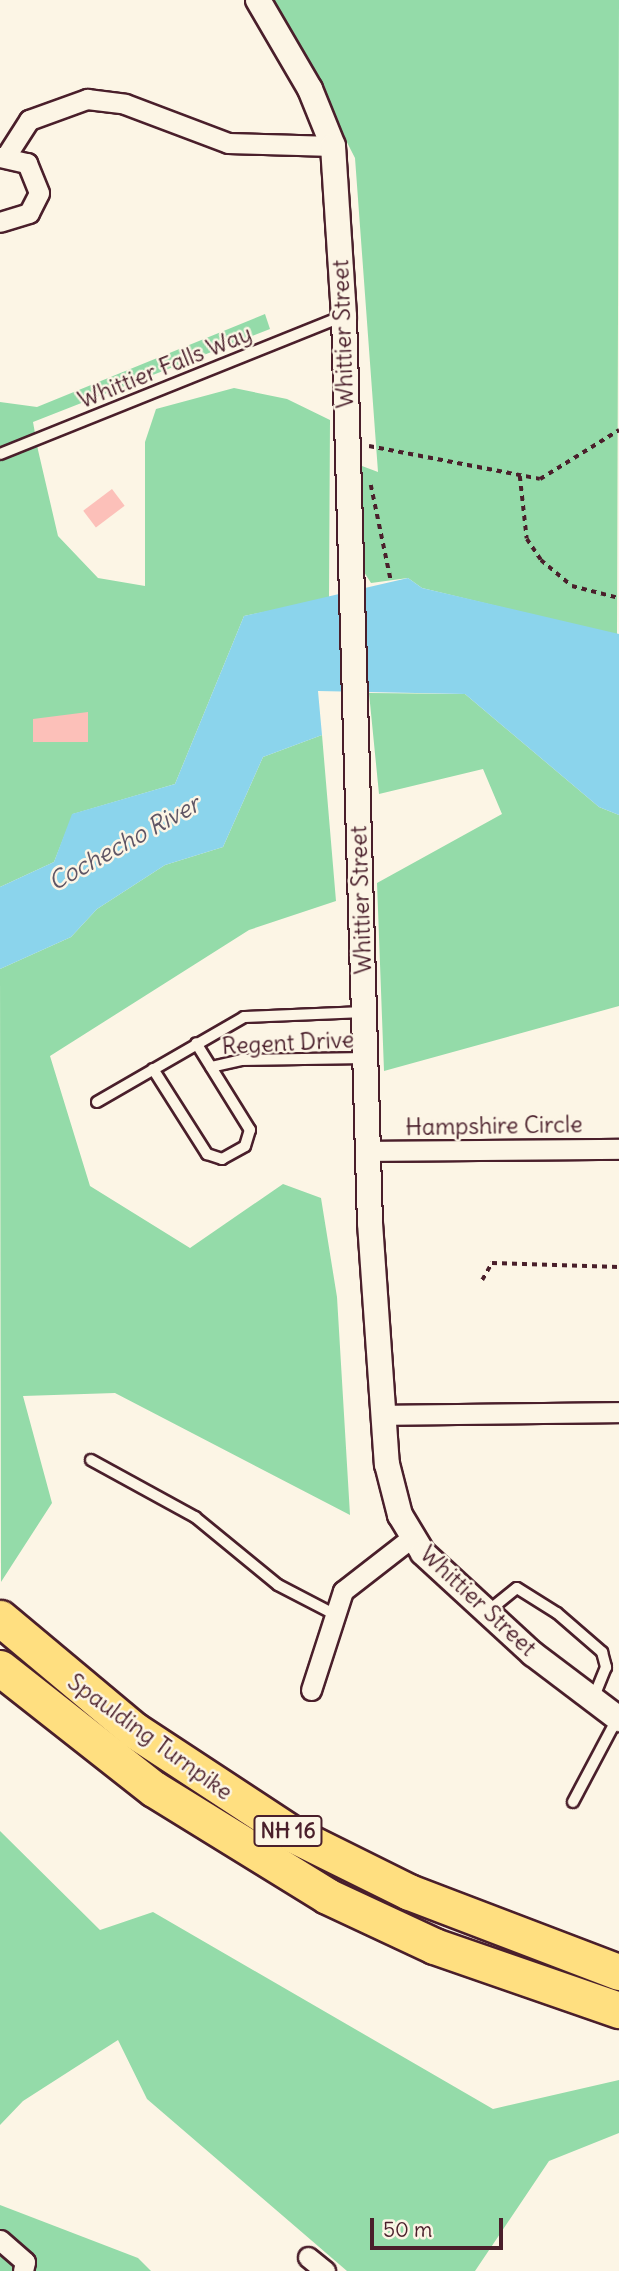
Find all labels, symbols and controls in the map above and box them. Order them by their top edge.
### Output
street label: Whittier Street [327,259,359,409]
street label: Whittier Falls Way [74,320,256,414]
water label: Cochecho River [43,790,205,896]
street label: Whittier Street [345,825,377,975]
street label: Regent Drive [221,1026,355,1060]
street label: Hampshire Circle [405,1111,583,1141]
street label: Whittier Street [414,1540,542,1662]
street label: Spaulding Turnpike [62,1668,238,1806]
road number: NH 16 [253,1814,323,1848]
scale bar [374,2204,507,2248]
text: 50 m [383,2216,432,2243]

